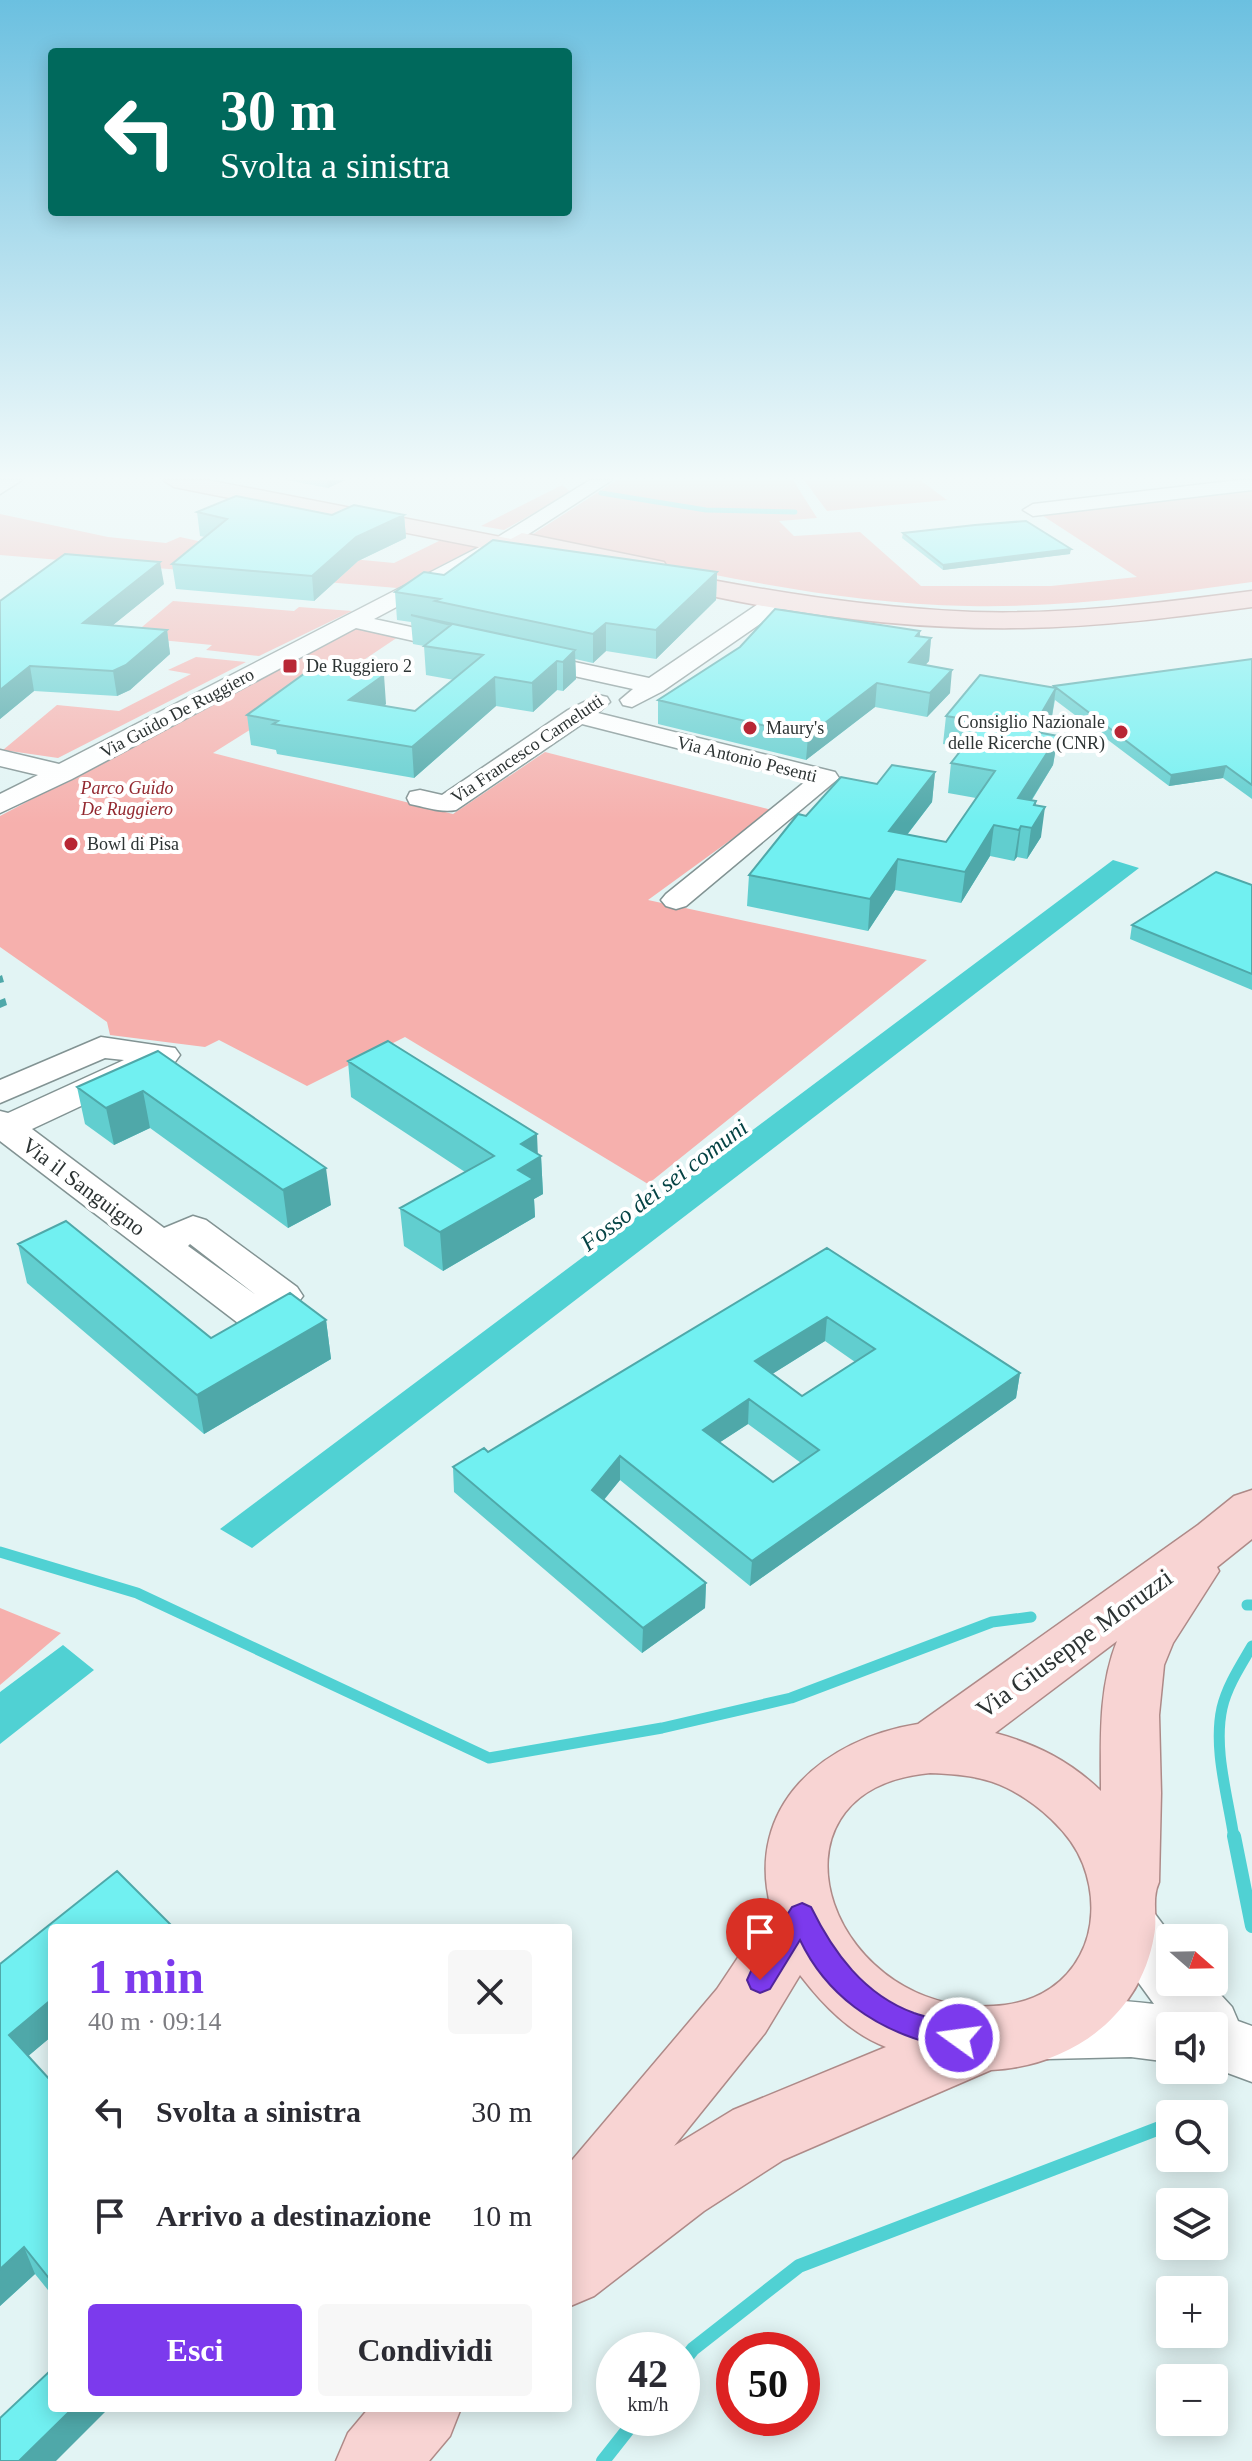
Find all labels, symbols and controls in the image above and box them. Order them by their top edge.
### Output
icon: left [88,80,192,184]
text: 30 m [220,80,337,142]
text: Svolta a sinistra [220,146,450,186]
place label: De Ruggiero 2 [306,656,412,676]
marker: De Ruggiero 2 [281,657,299,675]
street label: Via Guido De Ruggiero [97,664,257,762]
street label: Via Francesco Carnelutti [447,691,607,807]
place label: Consiglio Nazionale delle Ricerche (CNR) [948,712,1105,754]
place label: Maury's [766,718,824,738]
marker: Maury's [741,719,759,737]
marker: Consiglio Nazionale delle Ricerche (CNR) [1112,723,1130,741]
street label: Via Antonio Pesenti [675,732,819,786]
park label: Parco Guido De Ruggiero [80,778,173,819]
place label: Bowl di Pisa [87,834,179,854]
marker: Bowl di Pisa [62,835,80,853]
water label: Fosso dei sei comuni [575,1114,752,1257]
street label: Via il Sanguigno [17,1132,150,1241]
street label: Via Giuseppe Moruzzi [971,1563,1178,1724]
pin [726,1898,794,1980]
icon: arrive [738,1910,782,1954]
north arrow [1156,1924,1228,1996]
map controls [1156,1924,1228,2436]
text: 1 min [88,1950,204,2003]
button: close [448,1950,532,2034]
position arrow [917,1996,1001,2080]
text: 40 m · 09:14 [88,2007,222,2036]
button: sound [1156,2012,1228,2084]
icon: left [88,2090,132,2134]
text: Svolta a sinistra [156,2095,361,2128]
text: 30 m [471,2095,532,2128]
button: search [1156,2100,1228,2172]
button: layers [1156,2188,1228,2260]
icon: arrive [88,2194,132,2238]
text: Arrivo a destinazione [156,2199,431,2232]
text: 10 m [471,2199,532,2232]
button: + [1156,2276,1228,2348]
button: Esci [88,2304,302,2396]
button: Condividi [318,2304,532,2396]
speed limit sign: 50 [716,2332,820,2436]
text: 42 [628,2351,668,2396]
button: − [1156,2364,1228,2436]
text: km/h [627,2393,669,2415]

